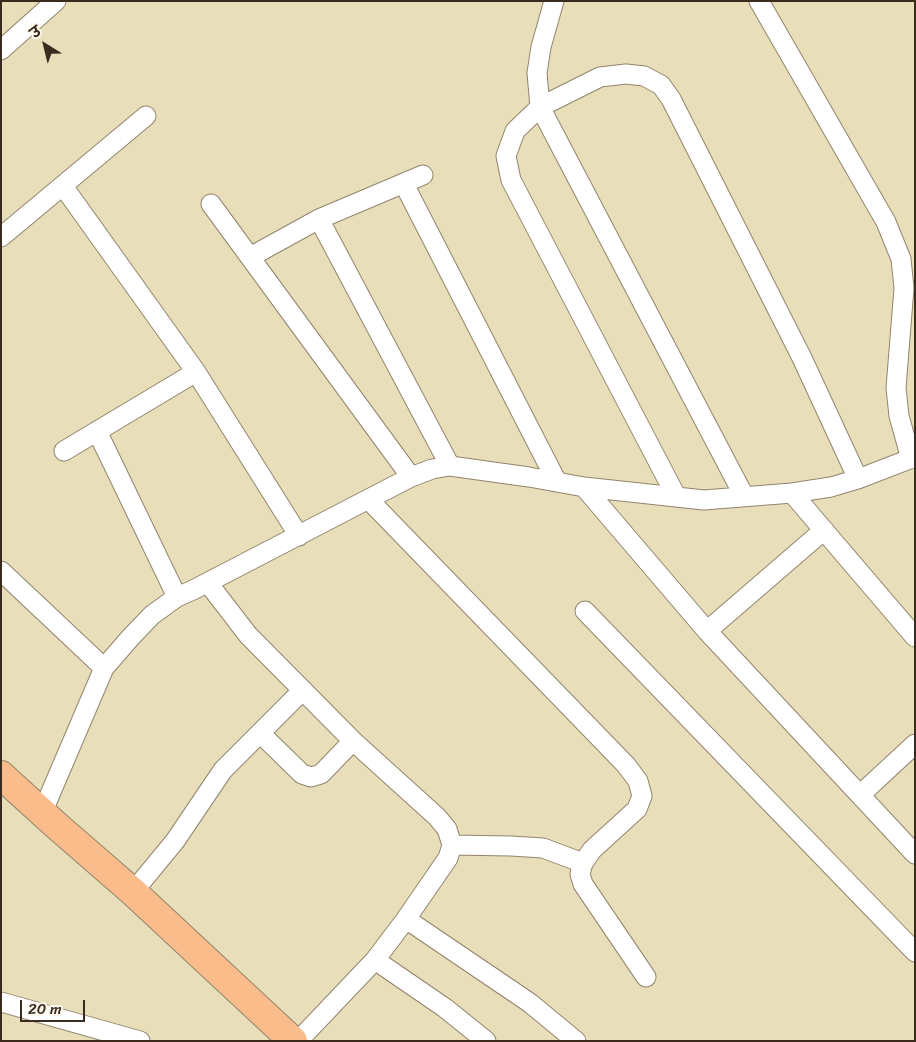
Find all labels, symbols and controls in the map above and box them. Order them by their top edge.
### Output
north arrow [20,20,70,70]
text: उ [25,20,47,45]
scale bar [22,990,88,1022]
text: 20 m [28,996,62,1022]

